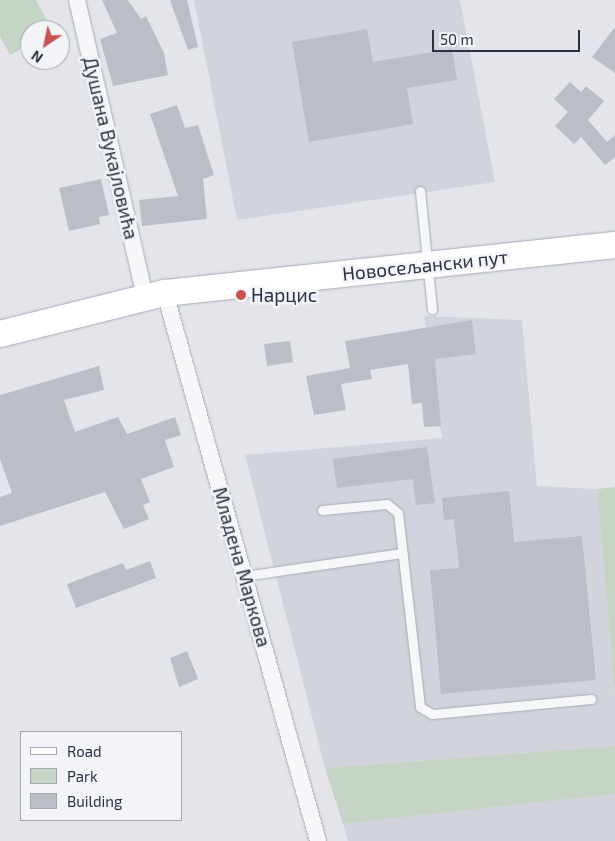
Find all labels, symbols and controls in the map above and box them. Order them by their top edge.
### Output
north arrow [20,20,70,70]
scale bar [435,20,582,52]
text: 50 m [440,30,474,48]
text: N [28,47,46,67]
street label: Душана Вукајловића [79,54,143,242]
street label: Новосељански пут [341,245,509,285]
place label: Нарцис [251,284,317,306]
marker: Нарцис [235,289,247,301]
street label: Младена Маркова [208,484,276,650]
legend [20,731,182,821]
text: Road [67,742,102,760]
text: Park [67,767,98,785]
text: Building [67,792,122,810]

